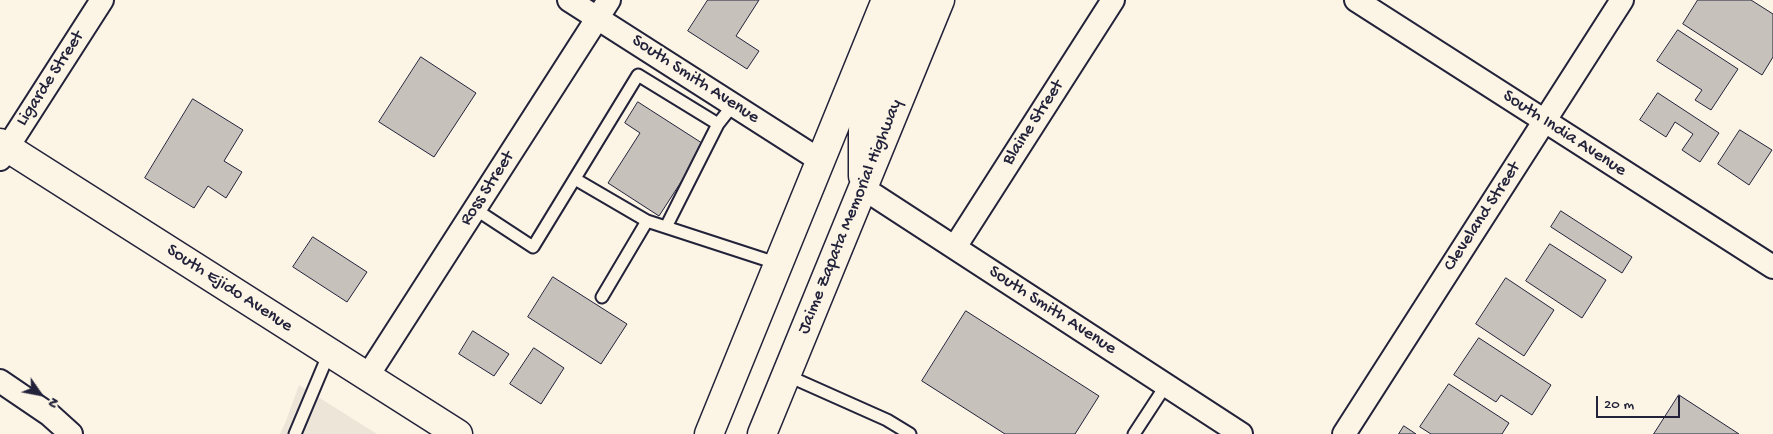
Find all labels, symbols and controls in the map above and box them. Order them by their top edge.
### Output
street label: Ligarde Street [12,27,90,131]
street label: South Smith Avenue [627,31,763,129]
street label: Blaine Street [998,76,1070,170]
street label: South India Avenue [1498,86,1630,182]
street label: Jaime Zapata Memorial Highway [794,97,908,337]
street label: Ross Street [456,148,520,230]
street label: Cleveland Street [1440,158,1526,276]
street label: South Ejido Avenue [162,240,296,338]
street label: South Smith Avenue [984,262,1120,360]
north arrow [15,369,65,419]
scale bar [1598,386,1682,418]
text: N [43,394,63,411]
text: 20 m [1604,396,1634,414]

